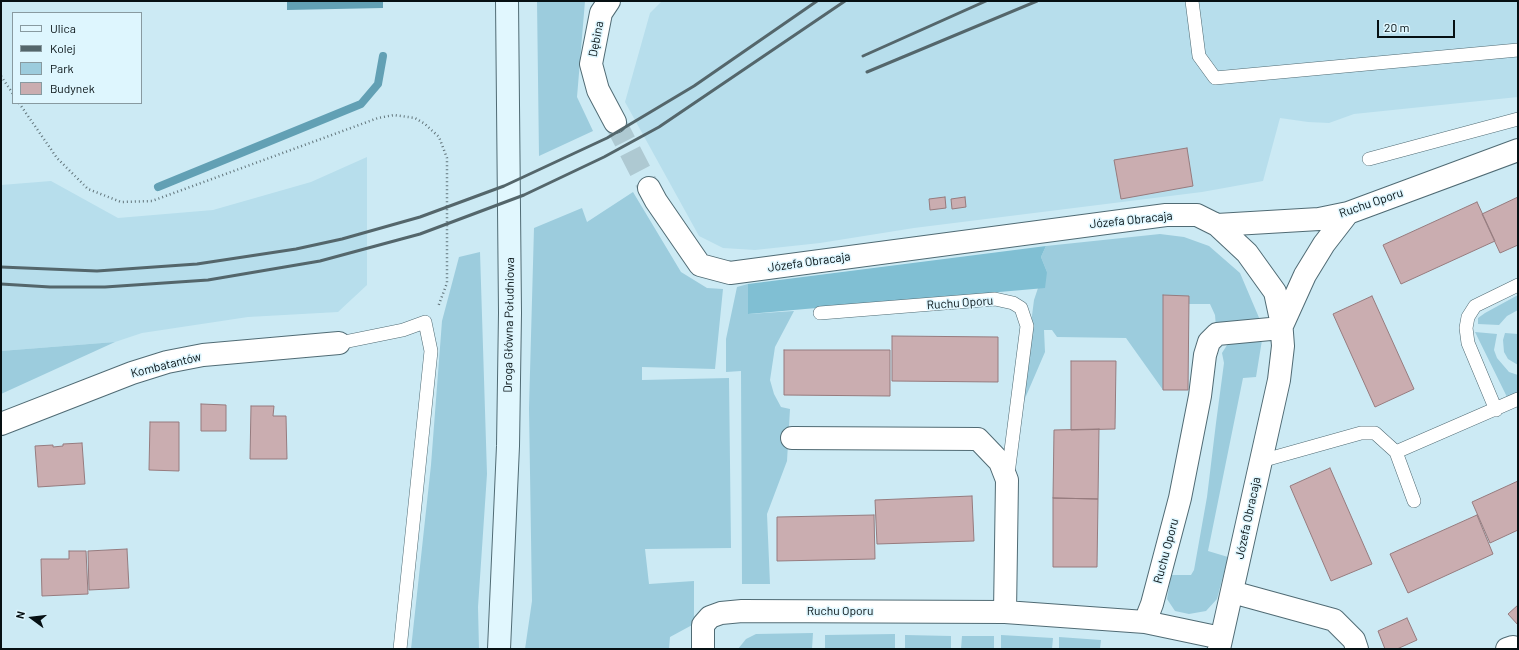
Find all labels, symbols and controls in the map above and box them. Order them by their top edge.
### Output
legend [12,12,142,104]
scale bar [1379,12,1457,38]
street label: Dębina [585,20,607,58]
text: 20 m [1384,20,1410,34]
text: Ulica [50,21,76,35]
text: Kolej [50,41,76,55]
text: Park [50,61,74,75]
text: Budynek [50,81,95,95]
street label: Ruchu Oporu [1337,185,1405,221]
street label: Józefa Obracaja [1089,208,1173,232]
street label: Józefa Obracaja [767,249,851,275]
street label: Droga Główna Południowa [501,257,517,393]
street label: Ruchu Oporu [926,293,994,313]
street label: Kombatantów [129,349,203,381]
street label: Józefa Obracaja [1232,476,1264,560]
street label: Ruchu Oporu [1150,517,1182,585]
north arrow [12,598,52,638]
street label: Ruchu Oporu [807,604,873,618]
text: N [13,610,27,620]

